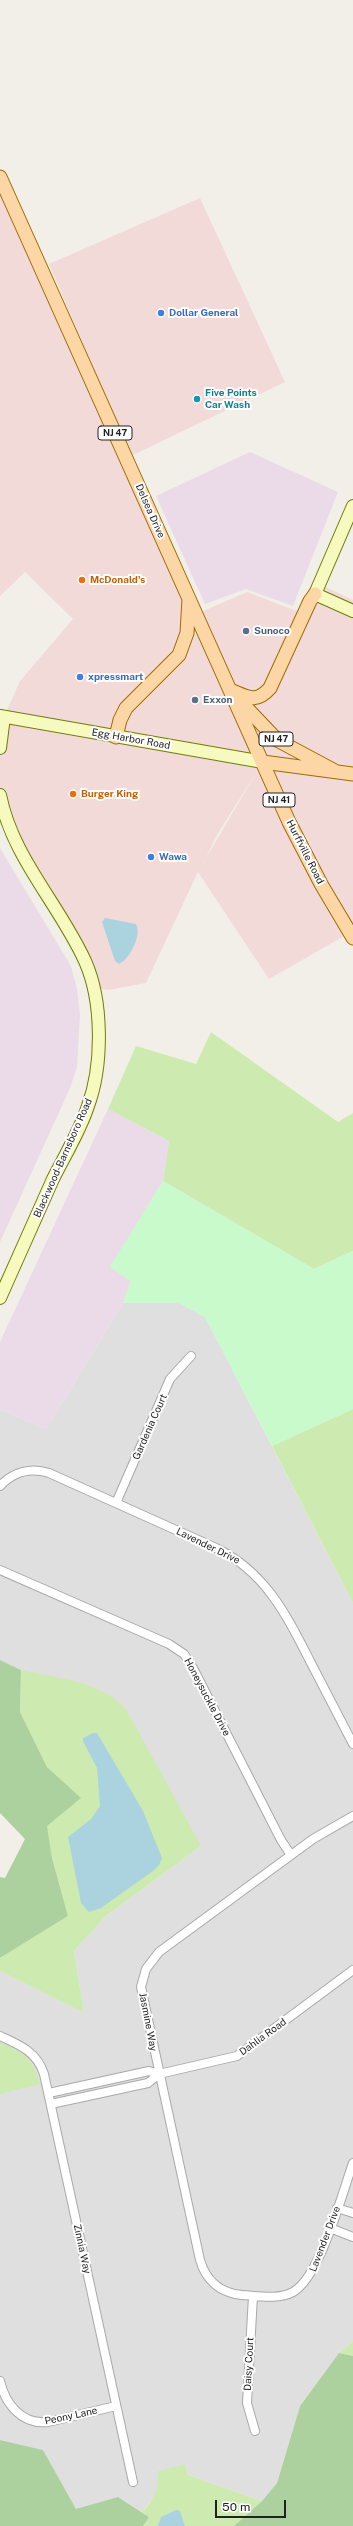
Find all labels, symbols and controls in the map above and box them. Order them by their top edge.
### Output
place label: Dollar General [169,307,238,319]
marker: Dollar General [156,308,166,318]
place label: Five Points Car Wash [205,387,257,410]
marker: Five Points Car Wash [192,394,202,404]
road number: NJ 47 [98,426,132,440]
street label: Delsea Drive [133,482,167,540]
place label: McDonald's [90,574,145,586]
marker: McDonald's [77,575,87,585]
place label: Sunoco [254,625,290,637]
marker: Sunoco [241,626,251,636]
place label: xpressmart [88,671,143,683]
marker: xpressmart [75,672,85,682]
place label: Exxon [203,694,232,706]
marker: Exxon [190,695,200,705]
street label: Egg Harbor Road [91,726,171,752]
road number: NJ 47 [259,732,293,746]
place label: Burger King [81,788,138,800]
marker: Burger King [68,789,78,799]
road number: NJ 41 [263,793,295,807]
street label: Hurffville Road [284,818,326,886]
place label: Wawa [159,851,187,863]
marker: Wawa [146,852,156,862]
street label: Blackwood-Barnsboro Road [31,1097,95,1219]
street label: Gardenia Court [130,1392,170,1462]
street label: Lavender Drive [174,1525,242,1567]
street label: Honeysuckle Drive [181,1656,233,1738]
street label: Jasmine Way [136,1992,160,2052]
street label: Dahlia Road [237,2016,289,2058]
street label: Lavender Drive [307,2205,343,2273]
street label: Zinnia Way [71,2223,93,2275]
street label: Daisy Court [242,2337,256,2391]
street label: Peony Lane [44,2405,98,2427]
scale bar [217,2492,288,2518]
text: 50 m [222,2500,250,2514]

